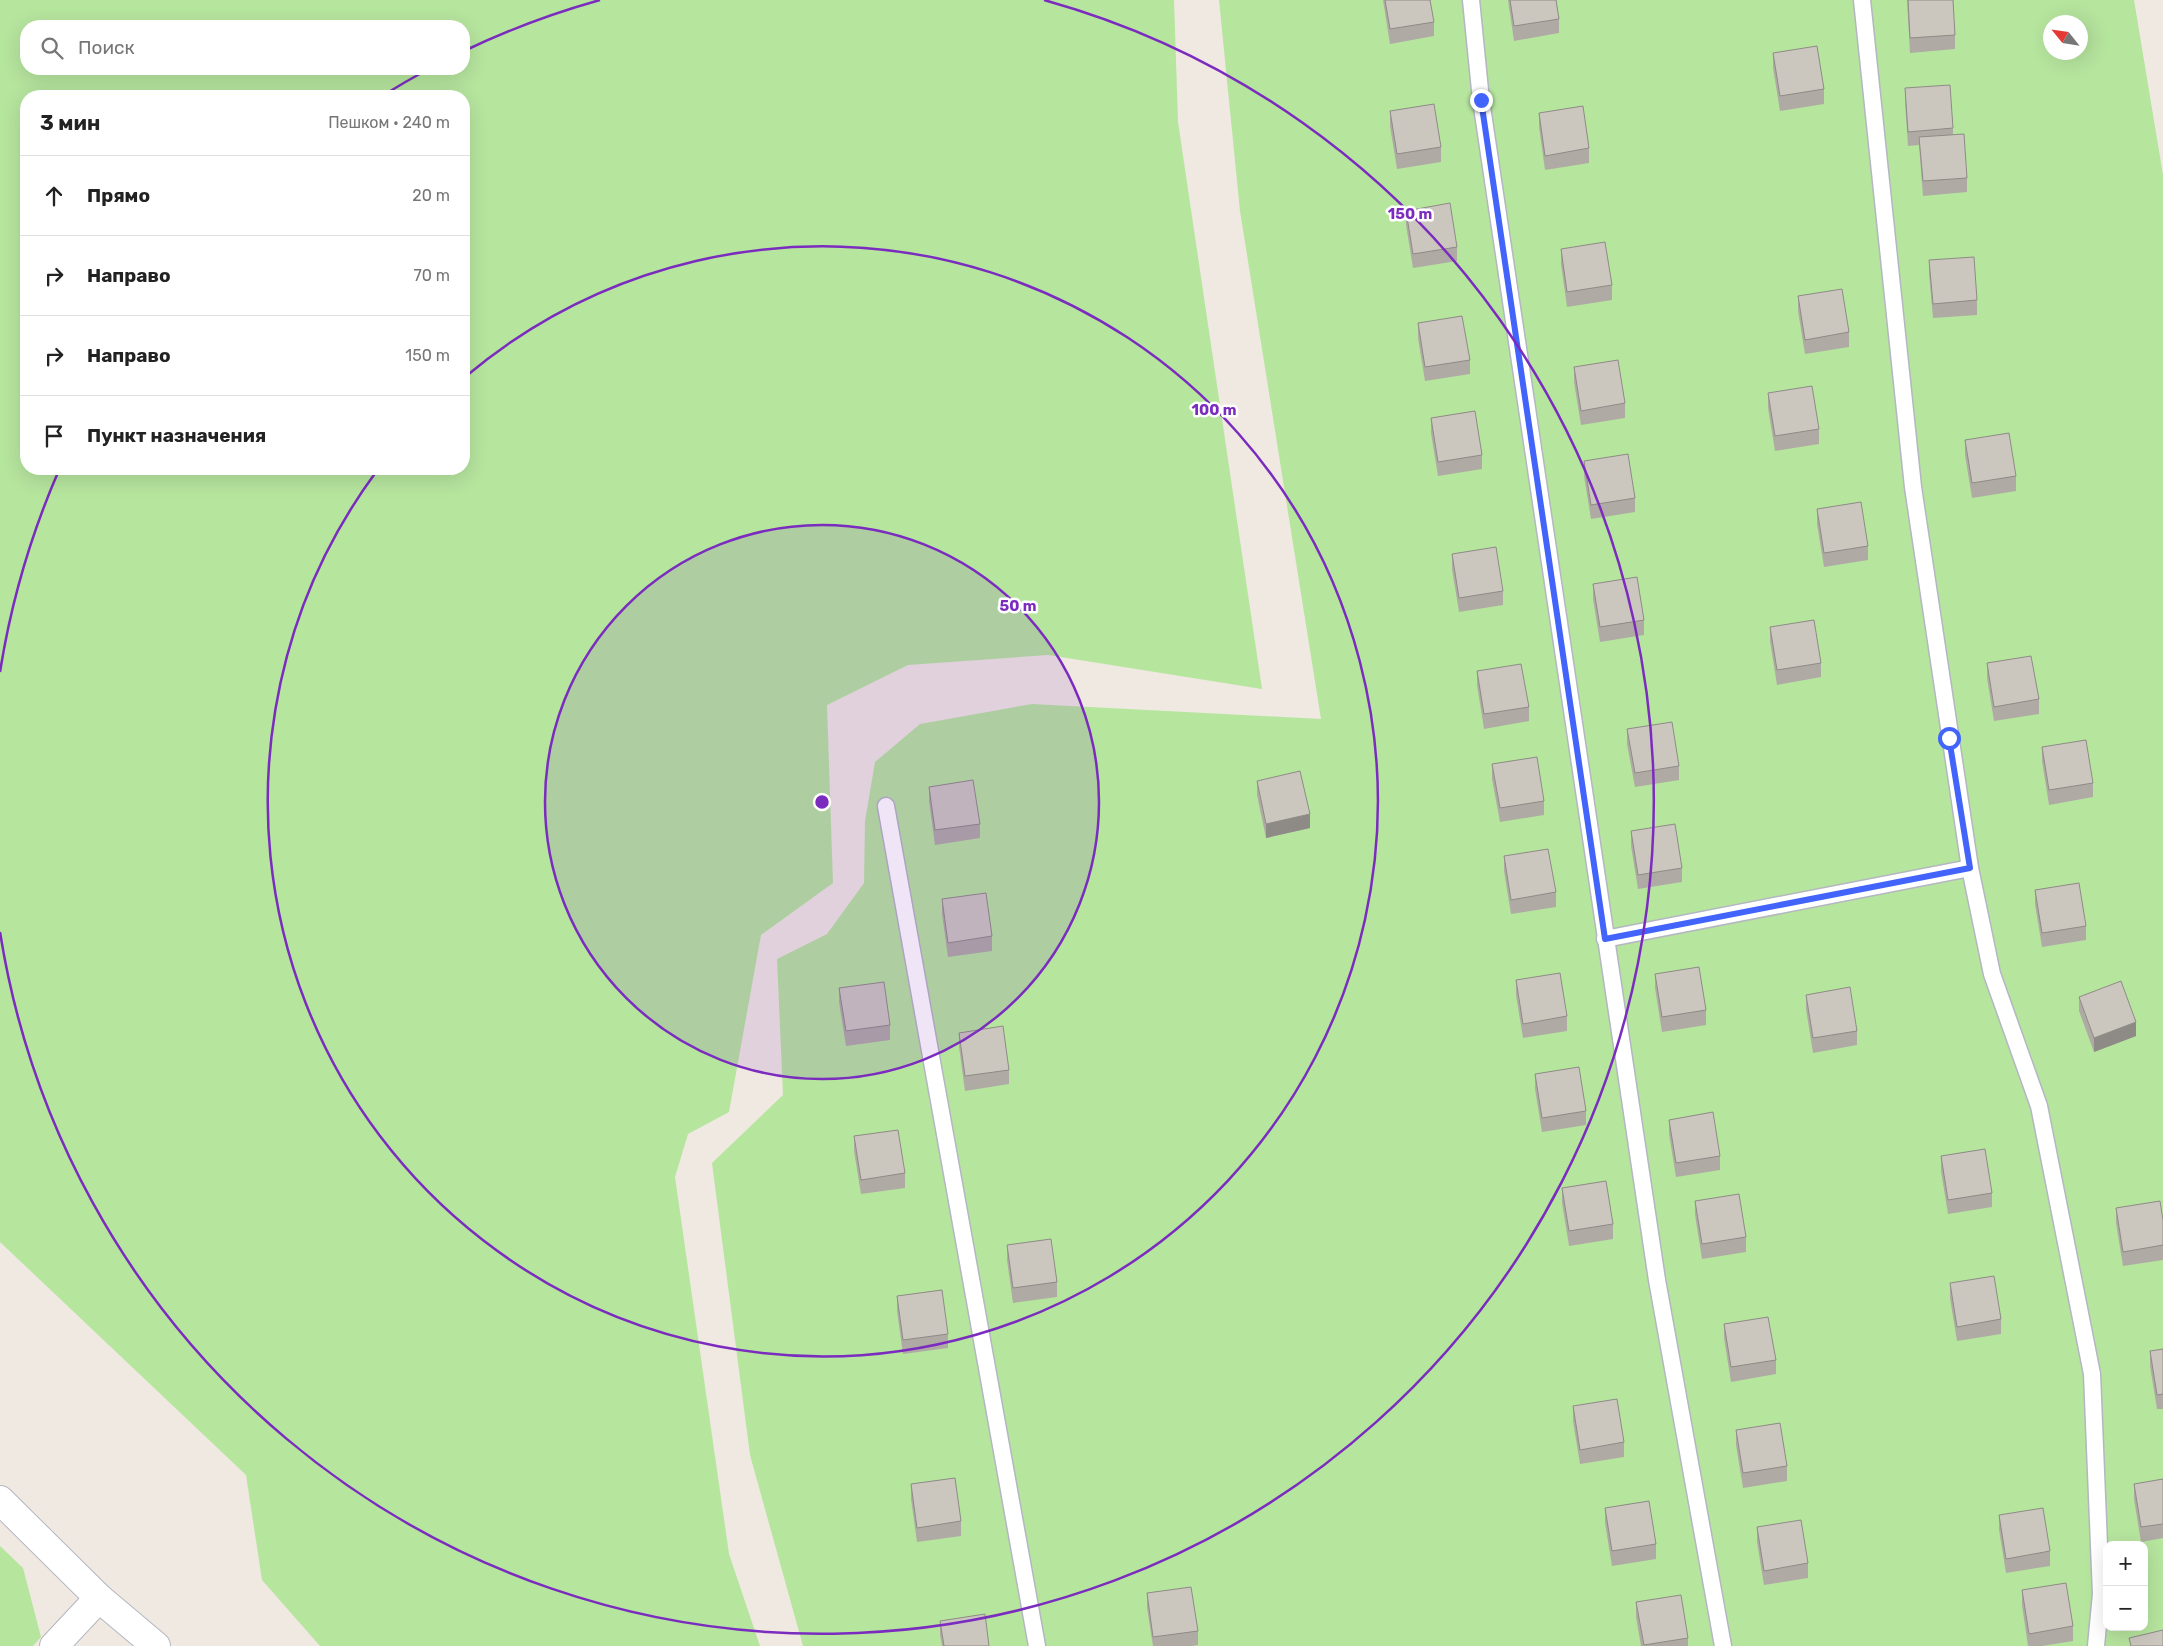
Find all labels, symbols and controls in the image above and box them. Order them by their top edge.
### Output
north arrow [2043,15,2088,60]
search box [20,20,470,75]
icon: search [38,34,66,62]
text: Поиск [78,36,135,59]
route end [1470,89,1493,112]
text: 3 мин [40,110,100,135]
text: Пешком · 240 m [328,113,450,132]
icon: ahead [40,182,68,210]
text: Прямо [87,184,150,207]
text: 20 m [412,186,450,205]
text: 150 m [1388,205,1432,223]
icon: right [40,262,68,290]
text: Направо [87,264,171,287]
text: 70 m [413,266,450,285]
icon: right [40,342,68,370]
text: Направо [87,344,171,367]
text: 150 m [405,346,450,365]
text: 100 m [1192,401,1236,419]
icon: arrive [40,422,68,450]
text: Пункт назначения [87,424,266,447]
text: 50 m [1000,597,1036,615]
route start [1938,727,1961,750]
centre of rings [813,793,831,811]
map controls [2103,1541,2148,1631]
button: + [2103,1541,2148,1586]
button: − [2103,1586,2148,1631]

